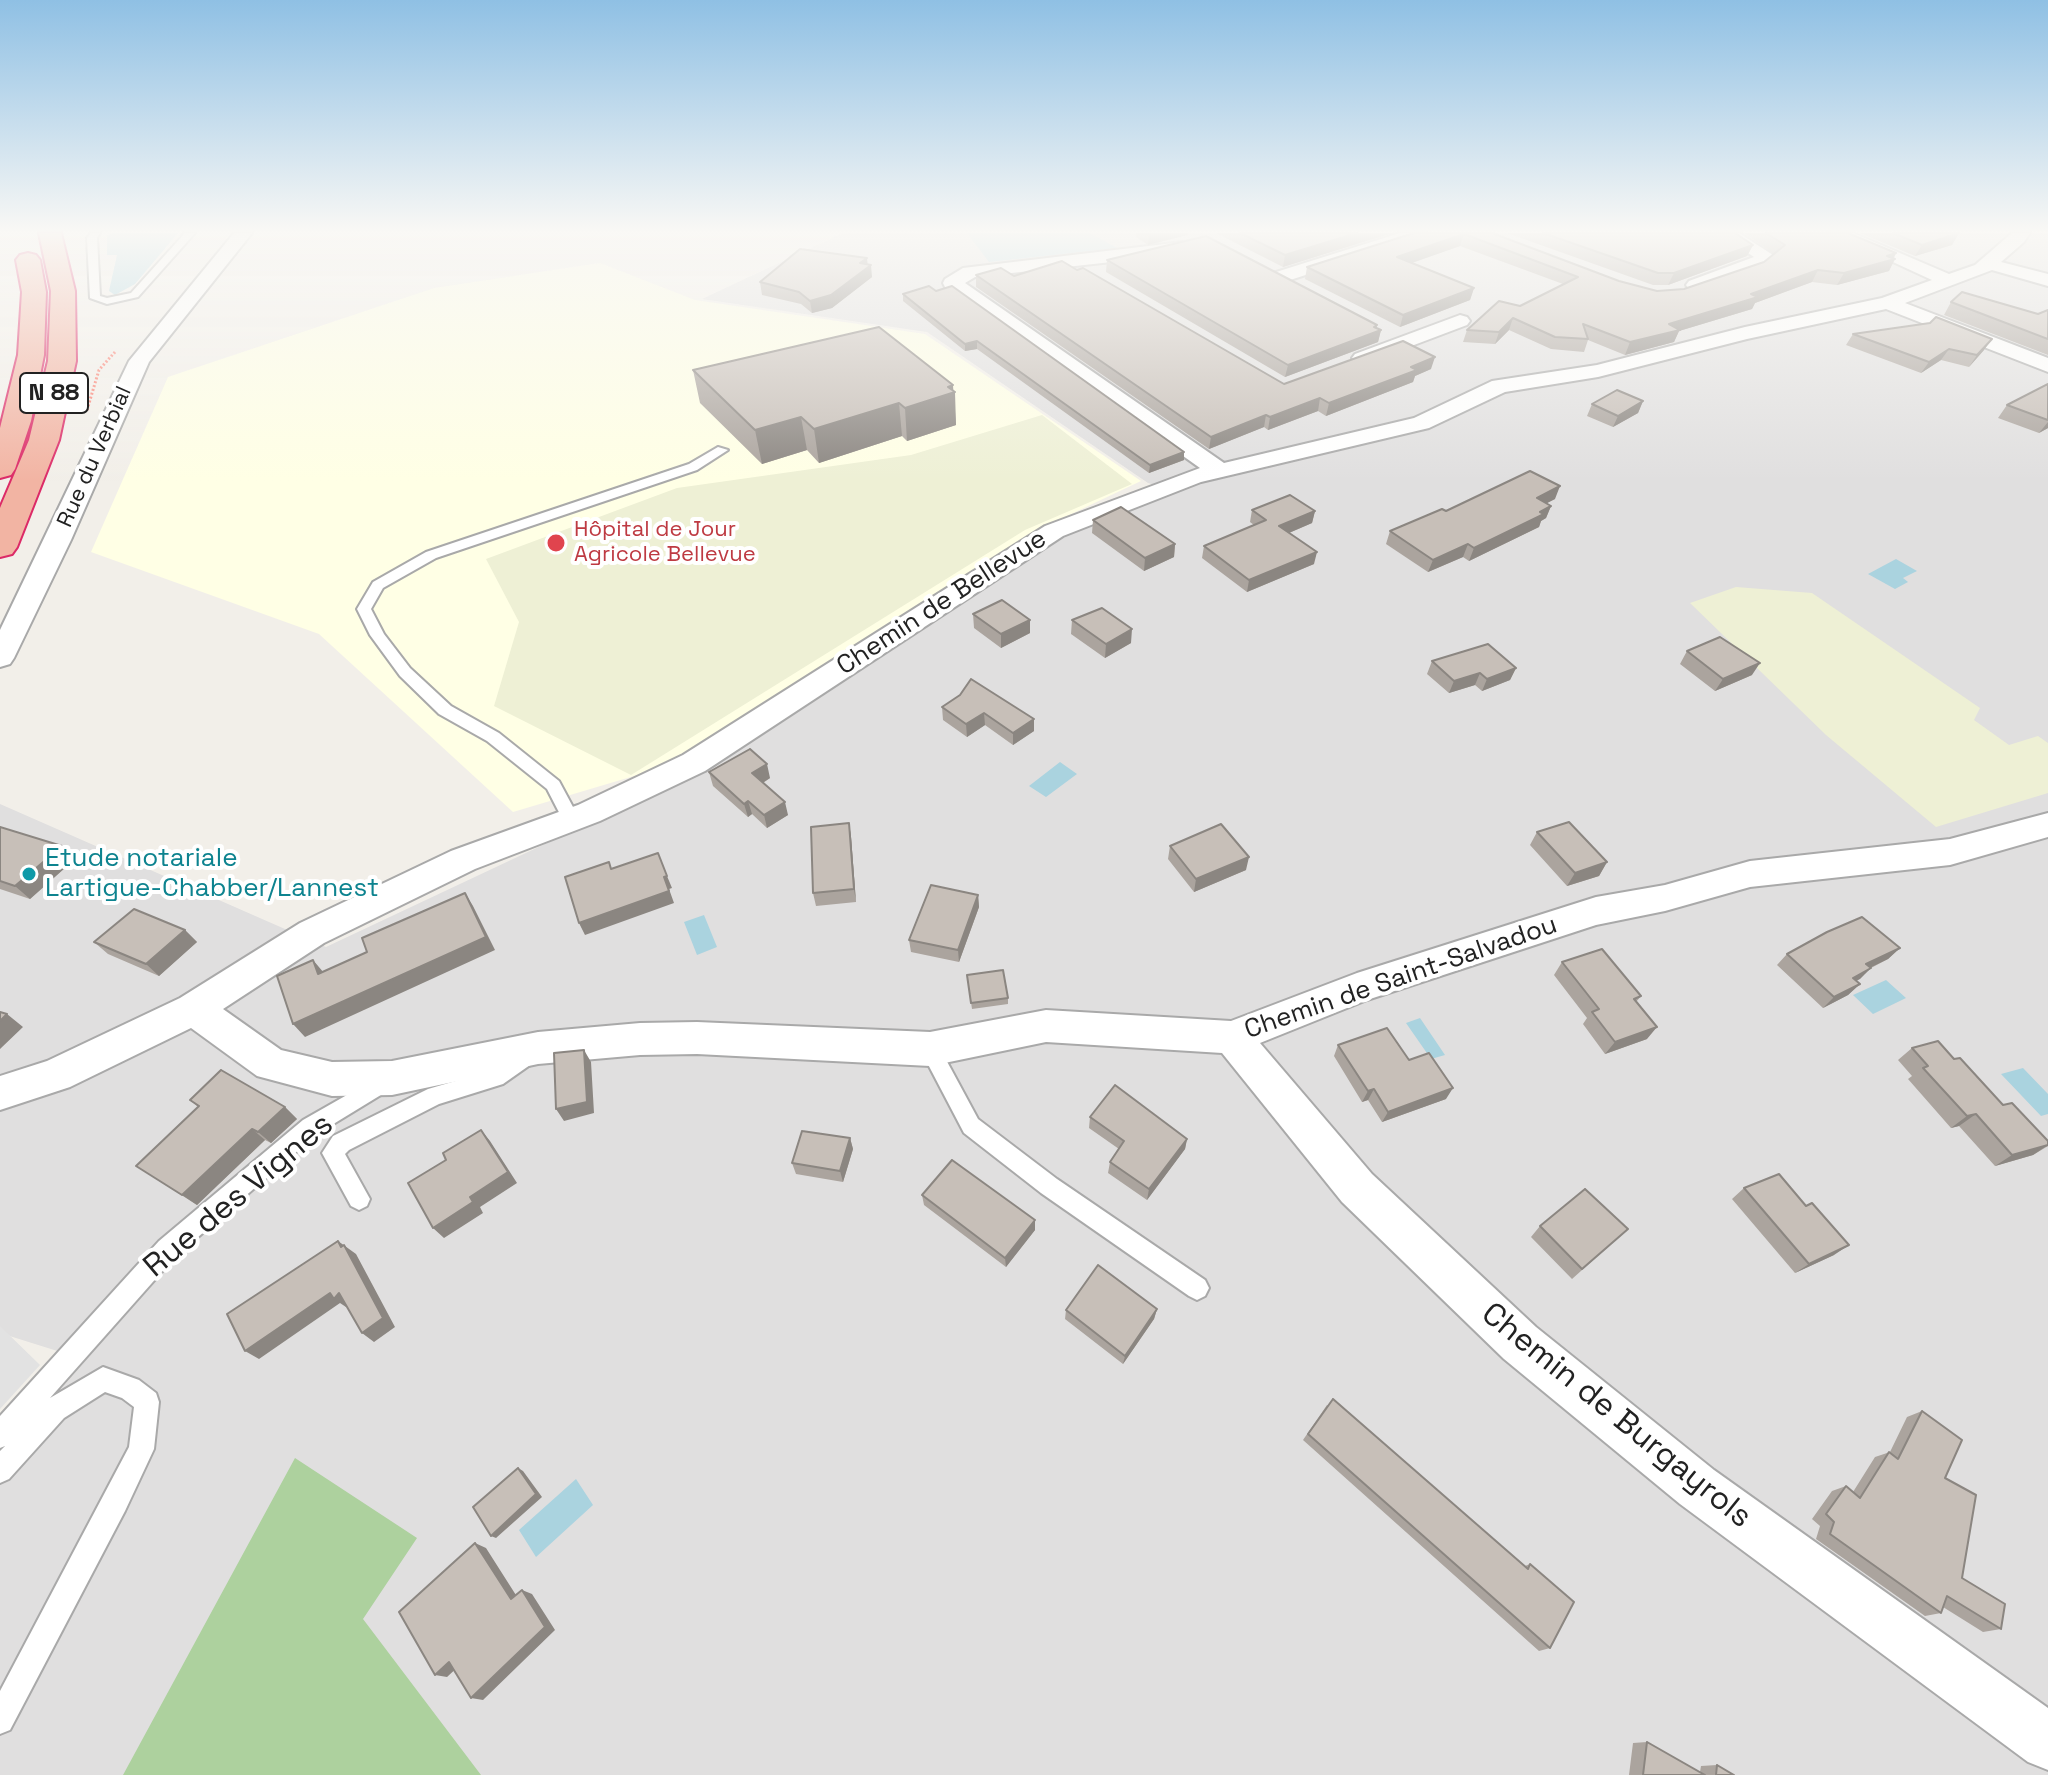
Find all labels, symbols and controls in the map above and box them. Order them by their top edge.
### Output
road number: N 88 [20,373,88,413]
street label: Rue du Verbial [52,383,138,531]
place label: Hôpital de Jour Agricole Bellevue [574,517,756,568]
street label: Chemin de Bellevue [831,524,1053,682]
marker: Hôpital de Jour Agricole Bellevue [545,532,567,554]
place label: Etude notariale Lartigue-Chabber/Lannest [45,843,379,904]
marker: Etude notariale Lartigue-Chabber/Lannest [20,865,38,883]
street label: Chemin de Saint-Salvadou [1241,910,1561,1046]
street label: Rue des Vignes [137,1106,341,1286]
street label: Chemin de Burgayrols [1473,1295,1759,1537]

